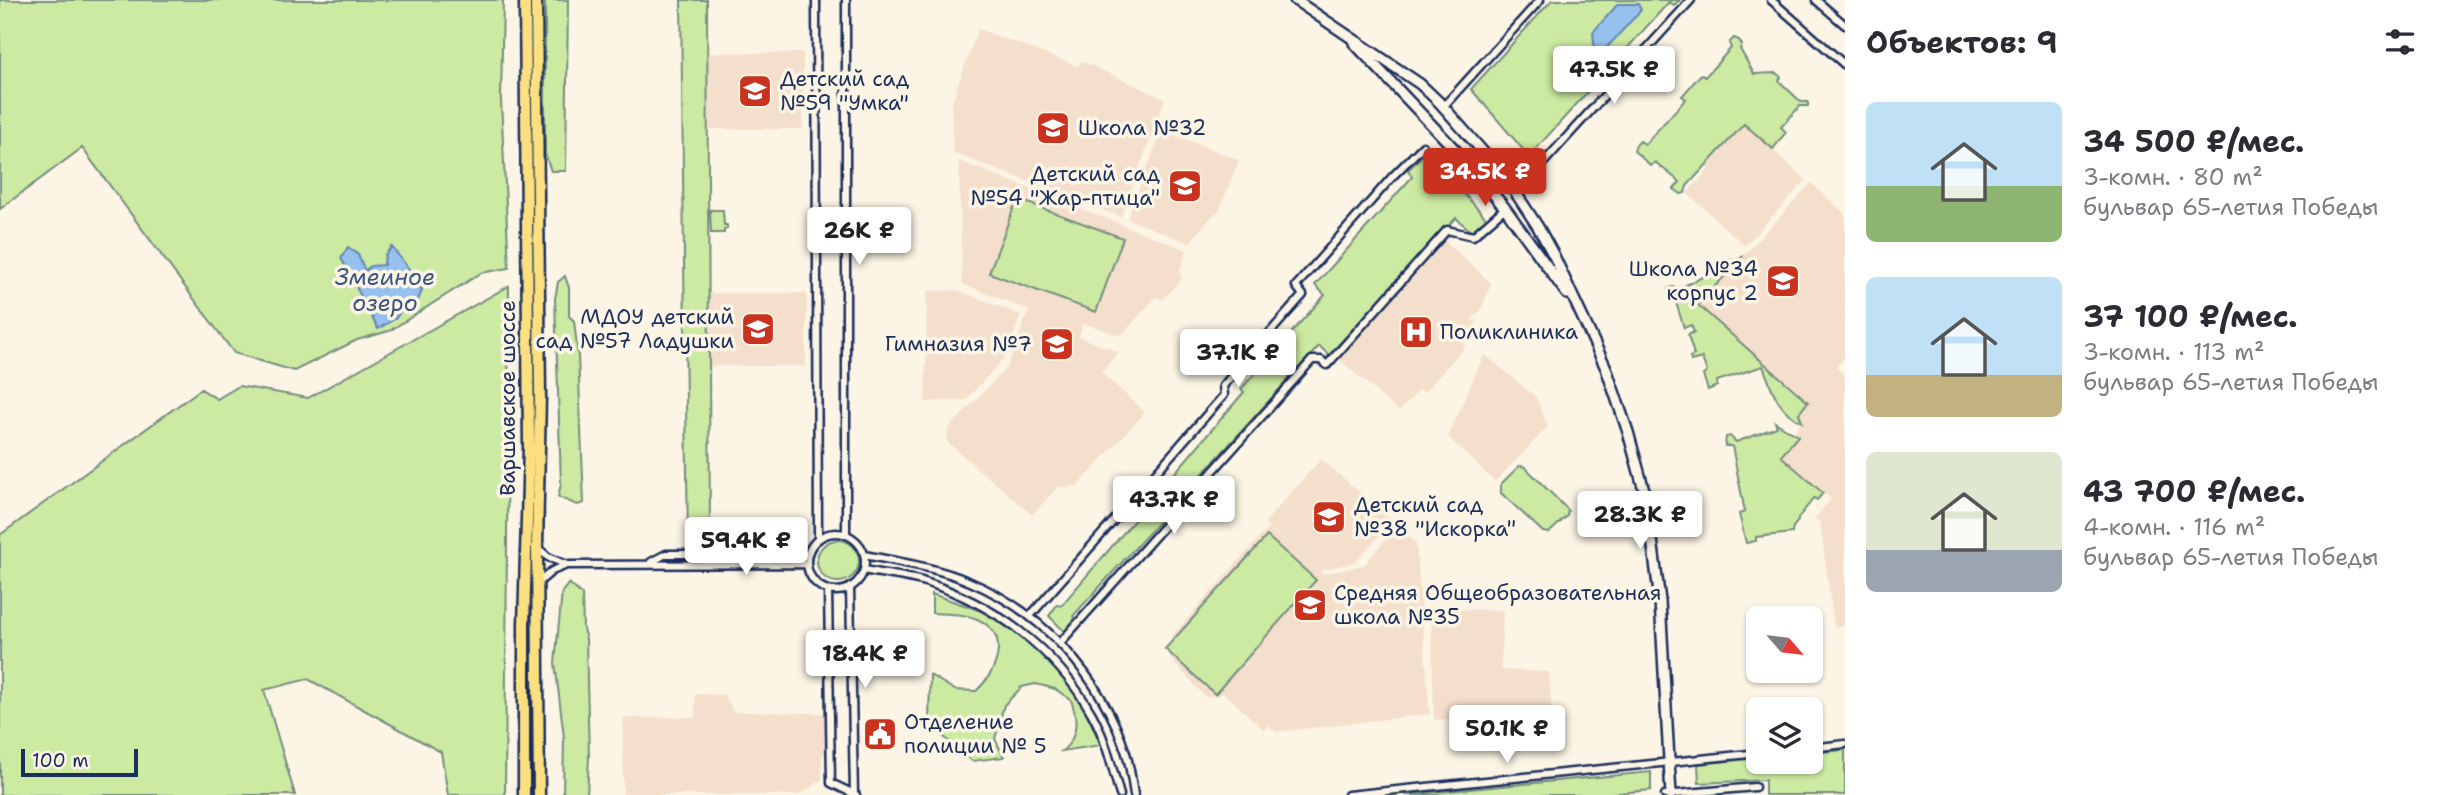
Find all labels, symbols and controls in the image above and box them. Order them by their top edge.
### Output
text: Объектов: 9 [1866,22,2058,63]
icon: filters [2381,23,2419,61]
pin: 47.5K ₽ [1549,46,1679,106]
text: 47.5K ₽ [1569,54,1659,84]
place label: Детский сад №59 "Умка" [780,65,909,117]
school or university icon: Детский сад №59 "Умка" [736,72,774,110]
school or university icon: Школа №32 [1034,109,1072,147]
place label: Школа №32 [1078,114,1207,142]
text: 34 500 ₽/мес. [2083,121,2304,162]
icon: home [1922,130,2006,214]
pin: 34.5K ₽ [1420,148,1550,208]
text: 34.5K ₽ [1439,156,1531,186]
place label: Детский сад №54 "Жар-птица" [970,160,1160,212]
text: 3-комн. · 80 m² [2083,162,2263,192]
school or university icon: Детский сад №54 "Жар-птица" [1166,167,1204,205]
text: бульвар 65-летия Победы [2083,192,2378,222]
pin: 26K ₽ [810,208,908,267]
text: 26K ₽ [823,215,895,245]
place label: Школа №34 корпус 2 [1629,255,1758,307]
water label: Змеиное озеро [335,262,435,318]
school or university icon: Школа №34 корпус 2 [1764,262,1802,300]
text: 37 100 ₽/мес. [2083,296,2298,337]
street label: Варшавское шоссе [494,300,522,496]
place label: МДОУ детский сад №57 Ладушки [535,303,734,355]
icon: home [1922,305,2006,389]
school or university icon: МДОУ детский сад №57 Ладушки [739,310,777,348]
hospital icon: Поликлиника [1397,313,1435,351]
place label: Поликлиника [1440,318,1578,346]
school or university icon: Гимназия №7 [1038,325,1076,363]
place label: Гимназия №7 [885,330,1032,358]
pin: 37.1K ₽ [1173,330,1303,389]
text: 37.1K ₽ [1196,337,1280,367]
text: 3-комн. · 113 m² [2083,337,2265,367]
text: бульвар 65-летия Победы [2083,367,2378,397]
text: 43 700 ₽/мес. [2083,471,2305,512]
pin: 43.7K ₽ [1109,476,1239,536]
icon: home [1922,480,2006,564]
text: 43.7K ₽ [1129,484,1219,514]
place label: Детский сад №38 "Искорка" [1354,491,1516,543]
pin: 28.3K ₽ [1575,491,1705,551]
school or university icon: Детский сад №38 "Искорка" [1310,498,1348,536]
text: 28.3K ₽ [1593,499,1687,529]
text: 4-комн. · 116 m² [2083,512,2265,542]
pin: 59.4K ₽ [681,518,811,577]
text: 59.4K ₽ [701,525,791,555]
text: бульвар 65-летия Победы [2083,542,2378,572]
place label: Средняя Общеобразовательная школа №35 [1334,579,1662,631]
school or university icon: Средняя Общеобразовательная школа №35 [1291,586,1329,624]
north arrow [1746,606,1824,682]
map controls [1746,606,1823,774]
pin: 18.4K ₽ [800,630,930,690]
text: 18.4K ₽ [822,638,908,668]
button: layers [1746,697,1823,774]
pin: 50.1K ₽ [1442,706,1572,765]
place label: Отделение полиции № 5 [904,708,1047,760]
text: 50.1K ₽ [1465,713,1549,743]
public building icon: Отделение полиции № 5 [861,715,899,753]
scale bar [21,746,138,778]
text: 100 m [32,748,89,773]

